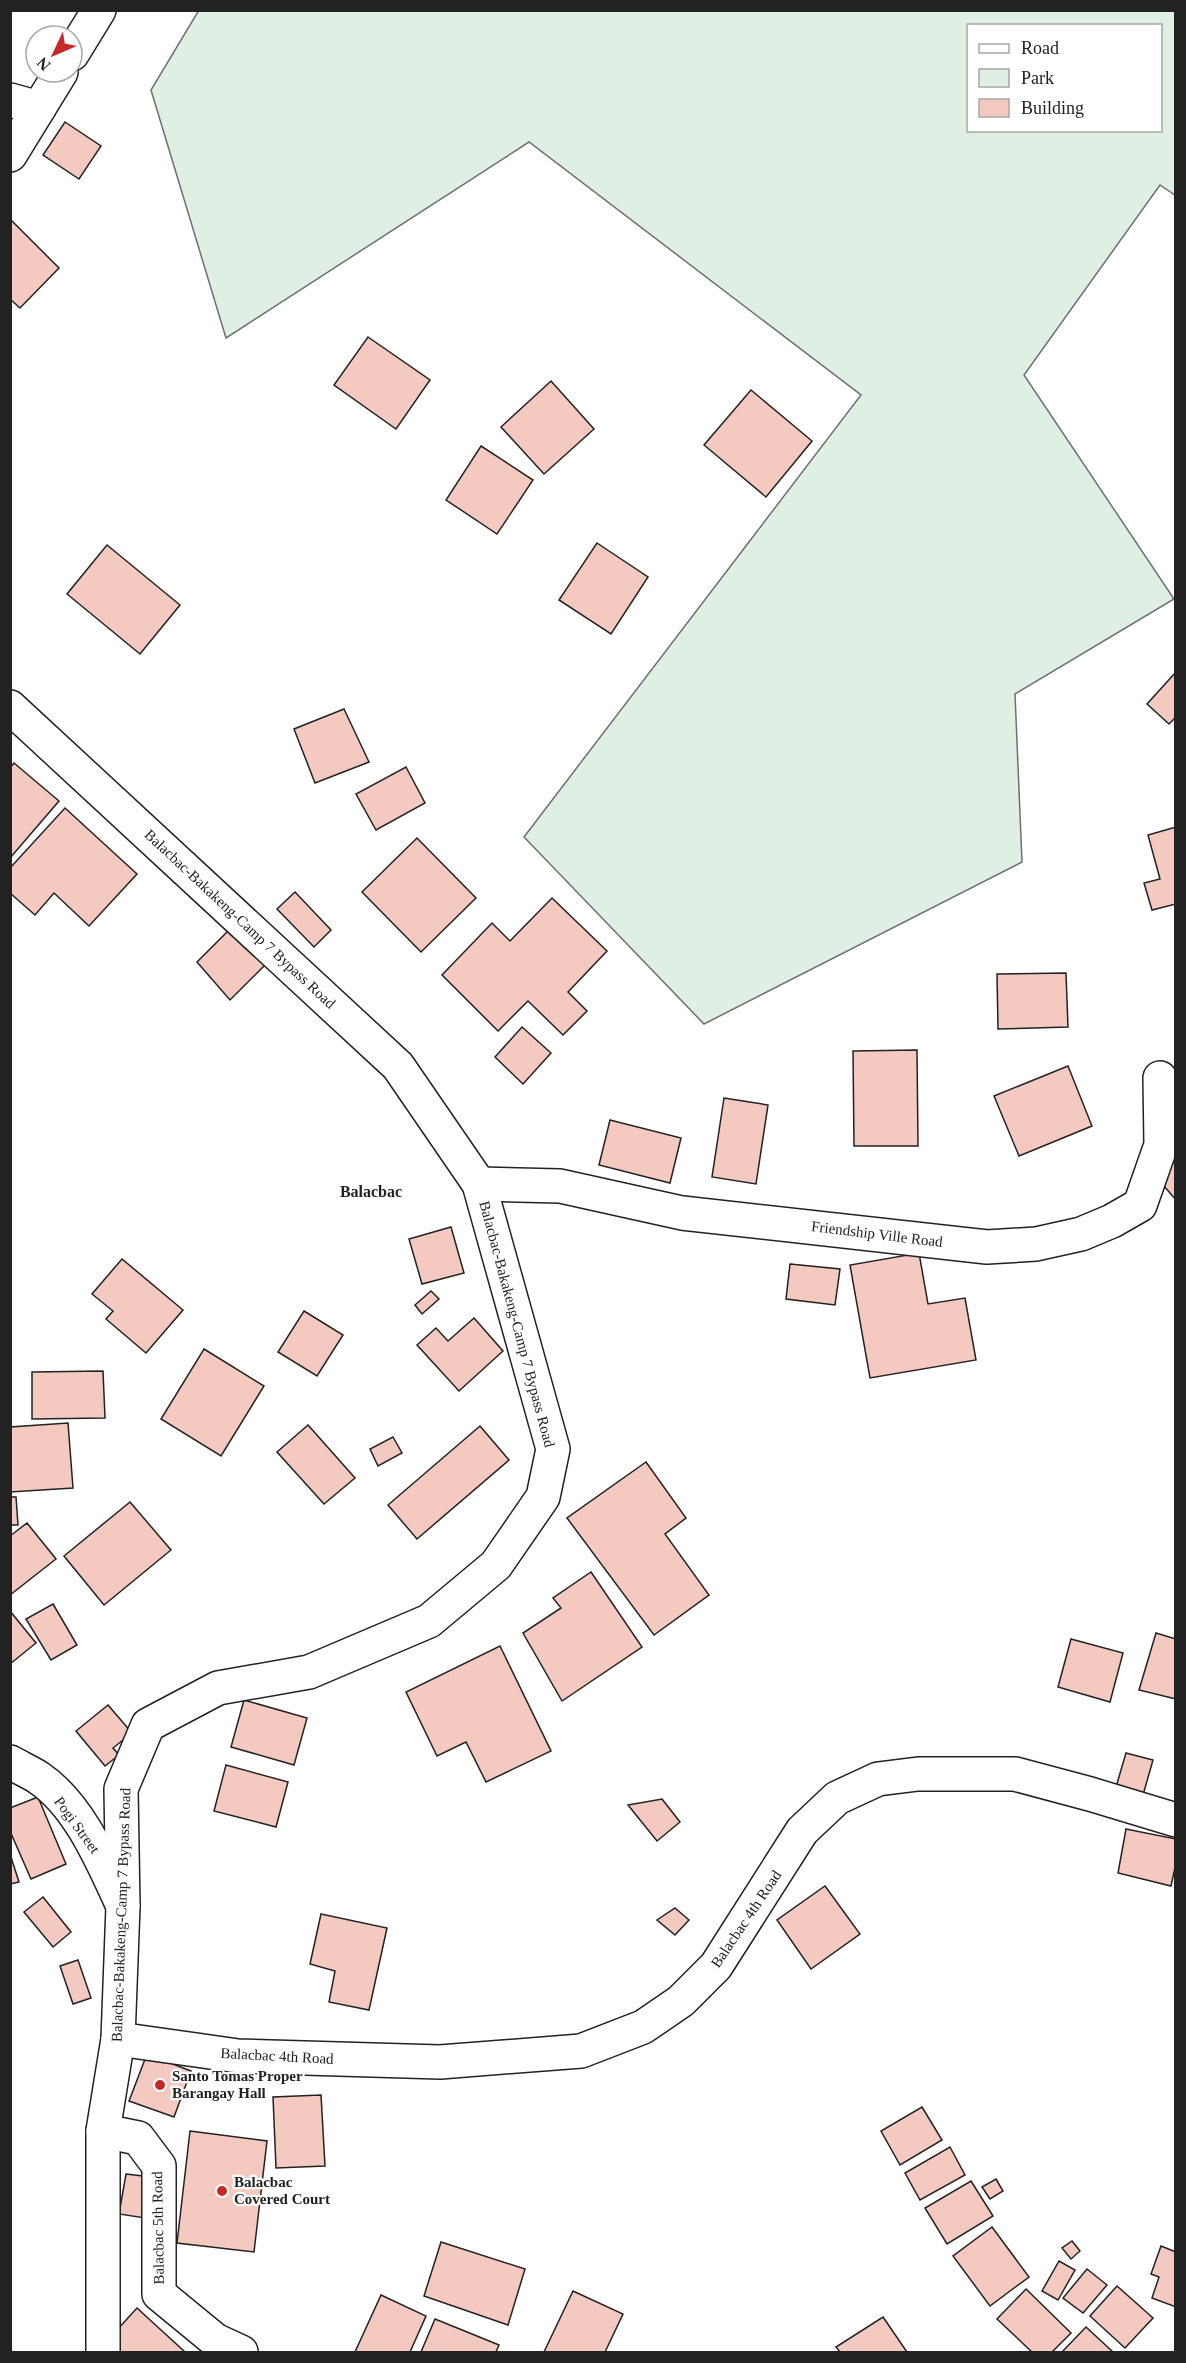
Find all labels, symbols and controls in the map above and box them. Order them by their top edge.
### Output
north arrow [24,24,84,84]
legend [967,24,1162,132]
text: Road [1021,38,1059,58]
text: N [33,54,54,74]
text: Park [1021,68,1054,88]
text: Building [1021,98,1084,118]
street label: Balacbac-Bakakeng-Camp 7 Bypass Road [141,826,339,1012]
district label: Balacbac [340,1183,402,1200]
street label: Balacbac-Bakakeng-Camp 7 Bypass Road [476,1199,558,1449]
street label: Friendship Ville Road [810,1218,944,1250]
street label: Balacbac-Bakakeng-Camp 7 Bypass Road [109,1787,133,2042]
street label: Pogi Street [51,1793,103,1857]
street label: Balacbac 4th Road [708,1867,785,1970]
street label: Balacbac 4th Road [220,2045,334,2067]
place label: Santo Tomas Proper Barangay Hall [172,2068,303,2101]
marker: Santo Tomas Proper Barangay Hall [153,2078,167,2092]
street label: Balacbac 5th Road [149,2171,167,2285]
place label: Balacbac Covered Court [234,2174,330,2207]
marker: Balacbac Covered Court [215,2184,229,2198]

